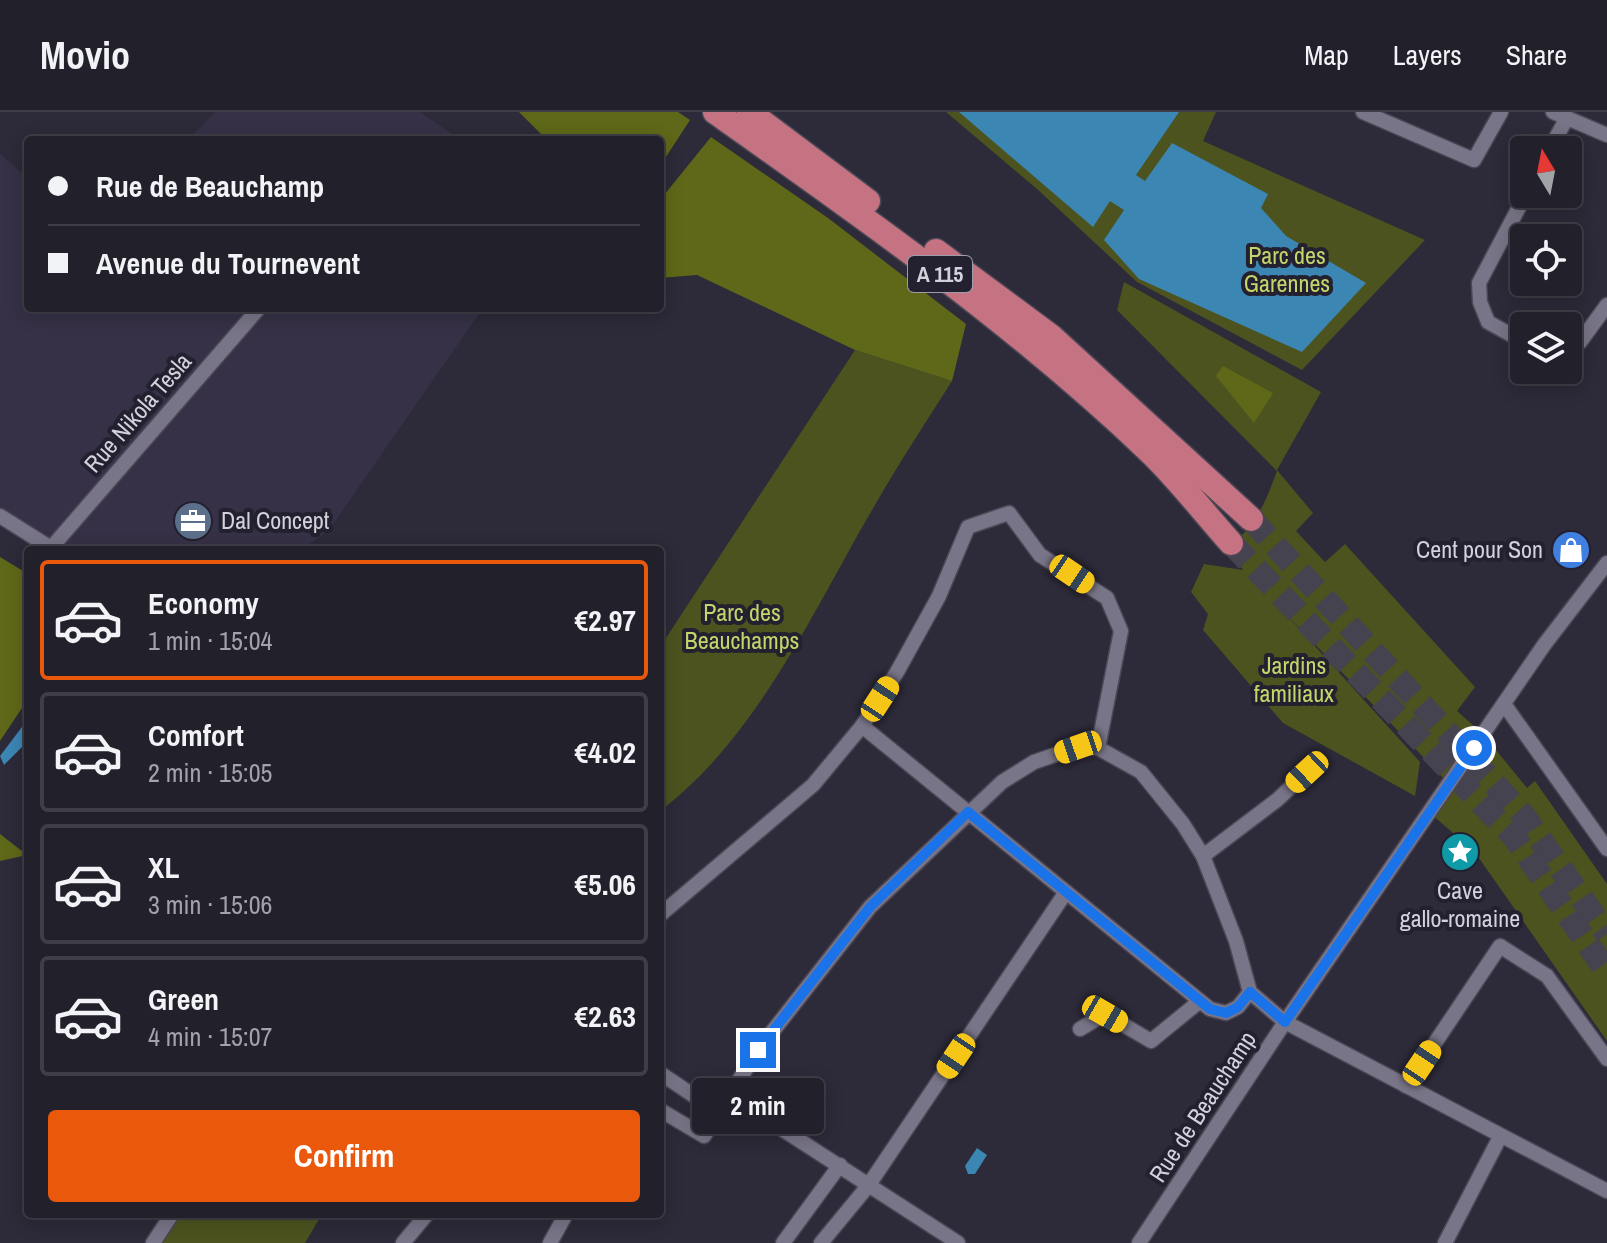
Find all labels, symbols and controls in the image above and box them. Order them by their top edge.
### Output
text: Movio [40,30,130,81]
text: Map [1304,36,1349,74]
text: Layers [1393,36,1462,74]
text: Share [1506,36,1567,74]
north arrow [1510,136,1582,208]
map controls [1510,136,1582,384]
text: Rue de Beauchamp [96,166,324,206]
button: locate [1510,224,1582,296]
park label: Parc des Garennes [1244,239,1330,299]
text: Avenue du Tournevent [96,243,360,283]
road number: A 115 [908,256,972,292]
button: layers [1510,312,1582,384]
street label: Rue Nikola Tesla [76,346,198,479]
office icon: Dal Concept [172,500,214,542]
place label: Dal Concept [221,504,330,536]
shop icon: Cent pour Son [1550,529,1592,571]
place label: Cent pour Son [1416,533,1543,565]
car [1045,551,1099,597]
text: Economy [148,583,259,623]
icon: car [52,584,124,656]
park label: Parc des Beauchamps [685,596,799,656]
text: €2.97 [574,600,636,640]
text: 1 min · 15:04 [148,623,272,658]
park label: Jardins familiaux [1254,649,1334,709]
car [857,672,903,726]
text: Comfort [148,715,244,755]
icon: car [52,716,124,788]
car [1051,728,1105,766]
route start [1456,730,1492,766]
text: €4.02 [574,732,636,772]
car [1281,747,1333,797]
text: 2 min · 15:05 [148,755,272,790]
place icon: Cave gallo-romaine [1439,831,1481,873]
text: XL [148,847,179,887]
icon: car [52,848,124,920]
text: €5.06 [574,864,636,904]
place label: Cave gallo-romaine [1400,874,1520,934]
text: 3 min · 15:06 [148,887,272,922]
text: Green [148,979,219,1019]
icon: car [52,980,124,1052]
car [1078,992,1132,1036]
text: €2.63 [574,996,636,1036]
text: 4 min · 15:07 [148,1019,272,1054]
street label: Rue de Beauchamp [1141,1025,1263,1188]
car [933,1029,979,1083]
route end [740,1032,776,1068]
car [1399,1036,1445,1090]
callout: 2 min [692,1078,824,1134]
text: 2 min [730,1088,786,1123]
button: Confirm [48,1110,640,1202]

